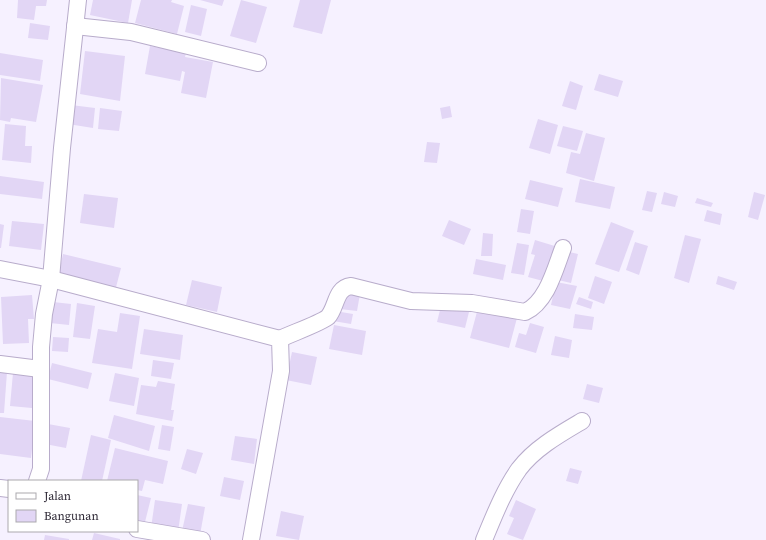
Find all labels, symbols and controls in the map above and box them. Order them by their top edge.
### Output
legend [8,480,138,532]
text: Jalan [43,488,71,504]
text: Bangunan [44,508,99,524]

